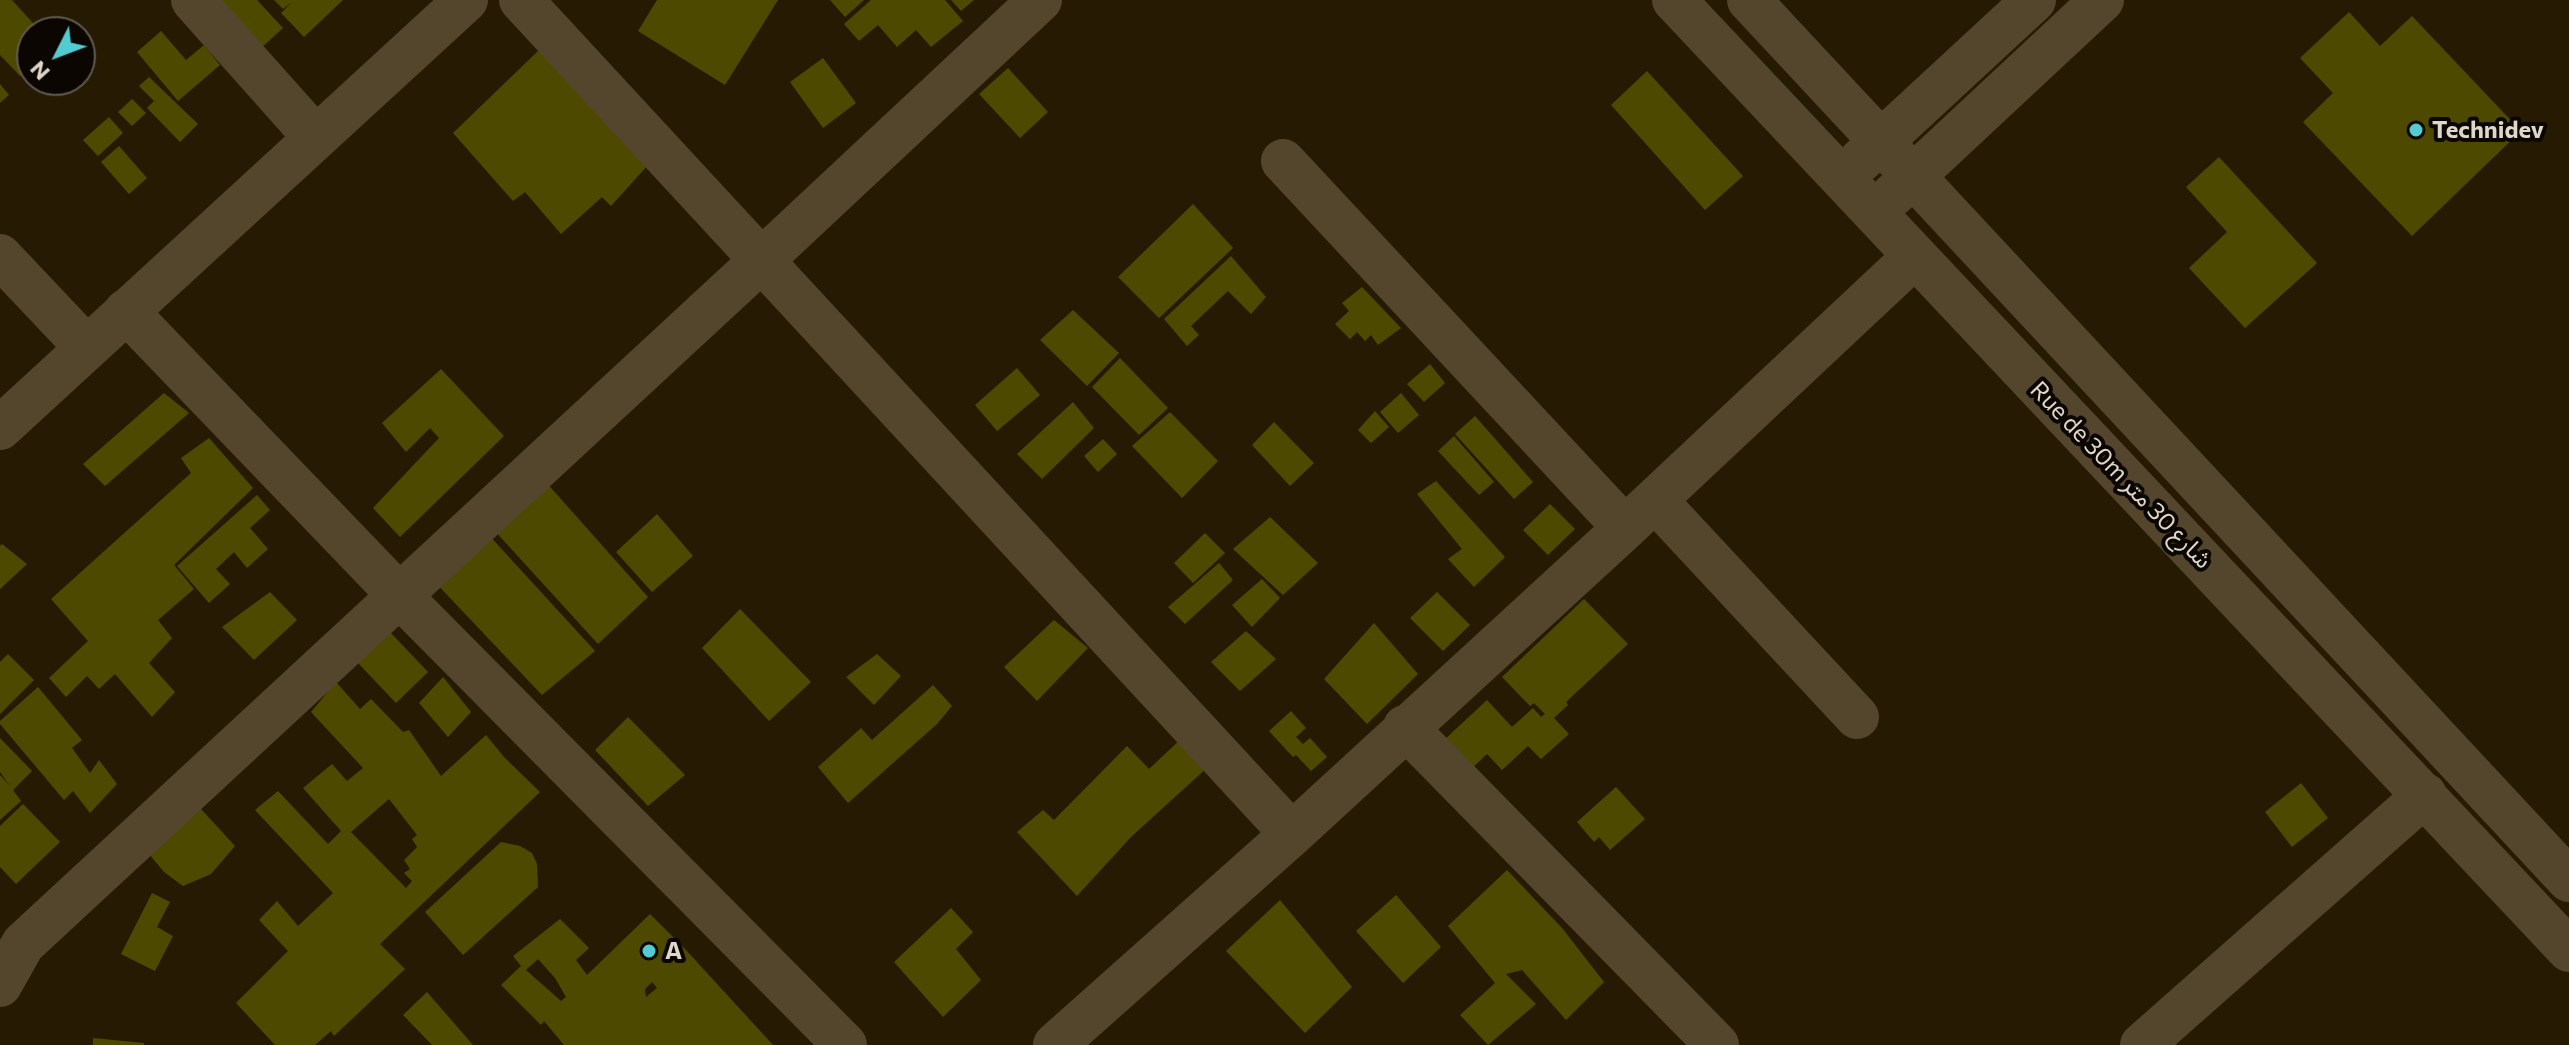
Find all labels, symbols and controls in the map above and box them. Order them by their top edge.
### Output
north arrow [16,16,96,96]
text: N [24,56,55,86]
place label: Technidev [2432,116,2544,144]
marker: Technidev [2407,121,2425,139]
street label: Rue de 30m شارع 30 متر [2024,375,2218,575]
place label: A [665,937,682,965]
marker: A [640,942,658,960]

